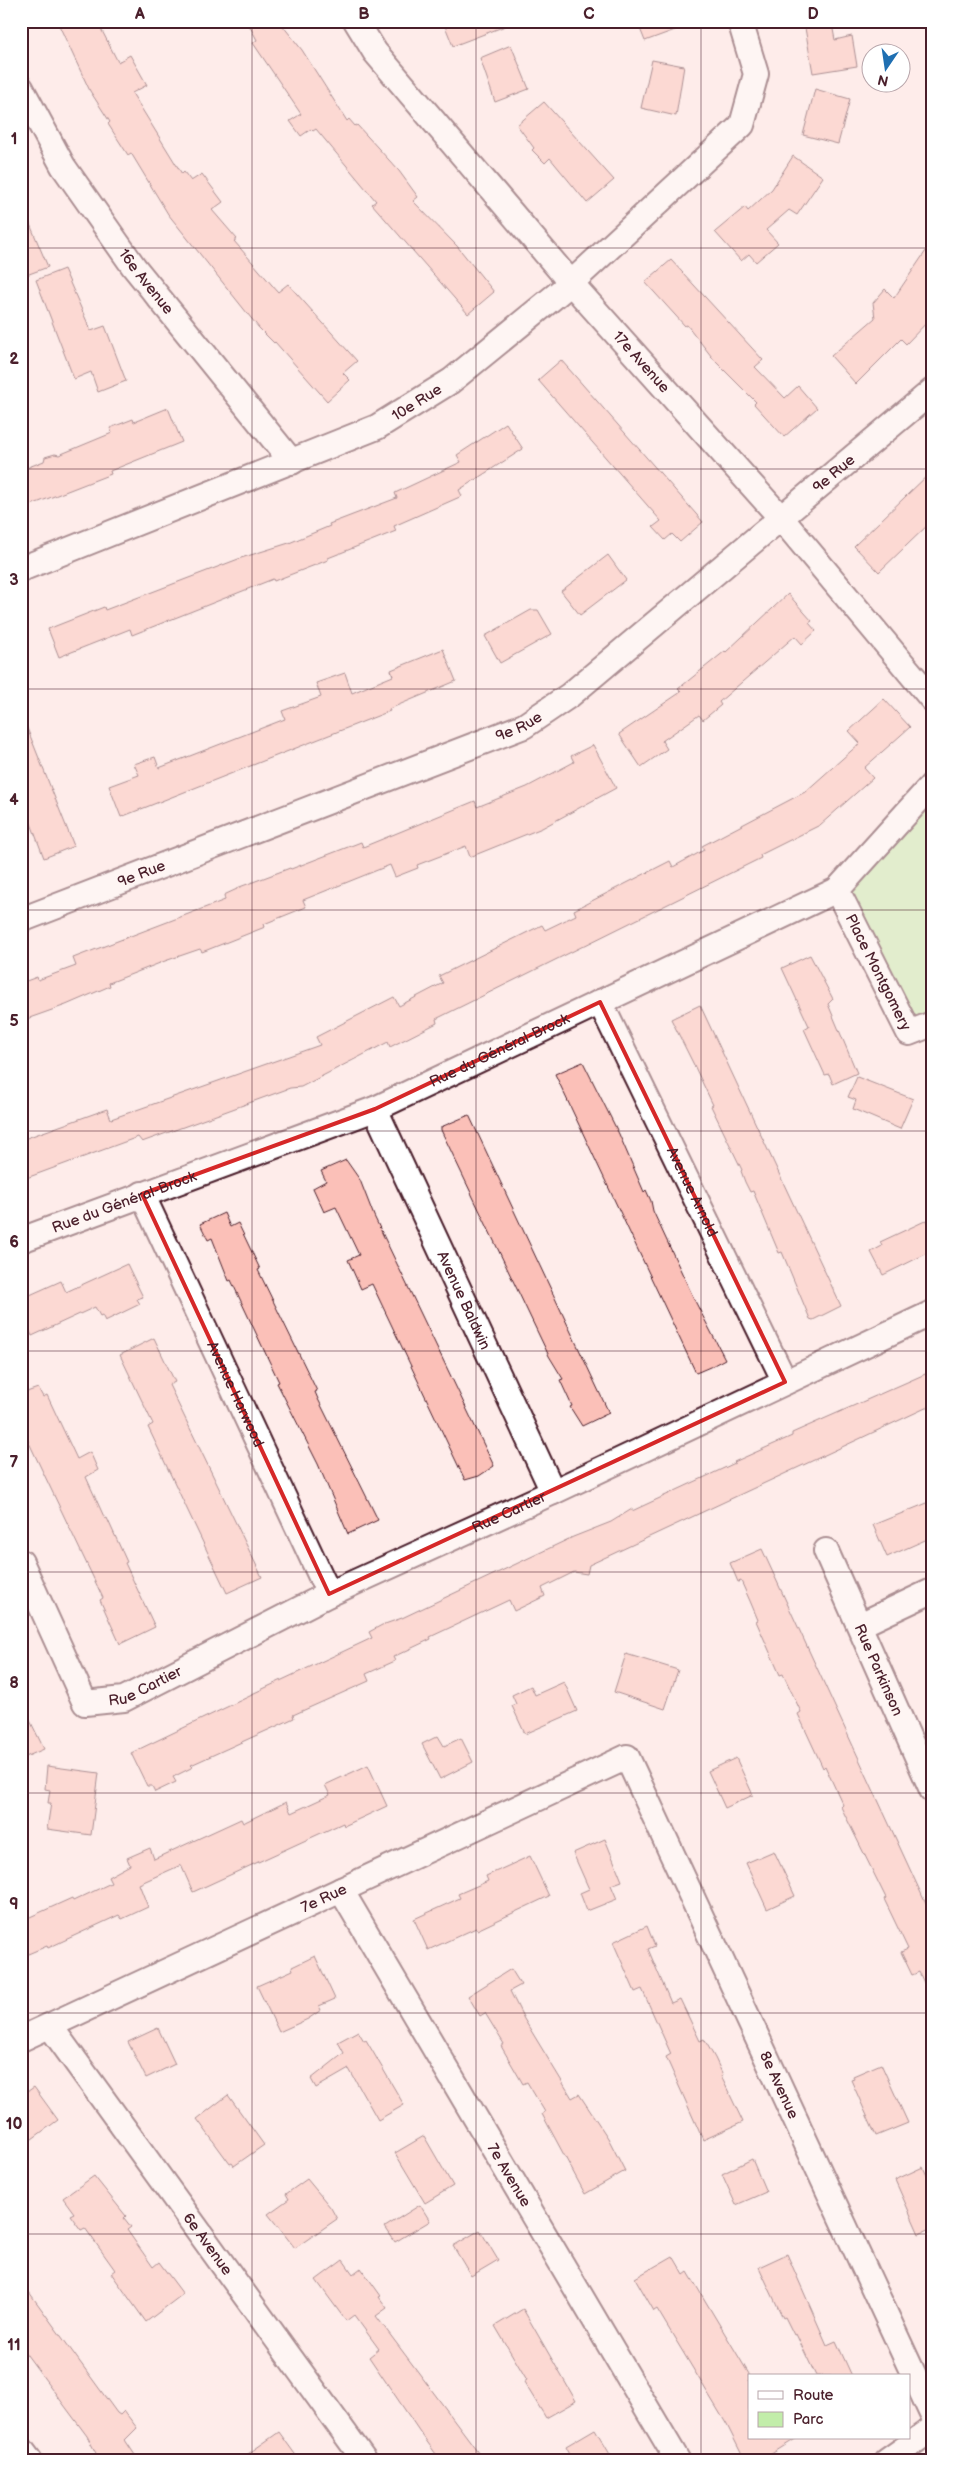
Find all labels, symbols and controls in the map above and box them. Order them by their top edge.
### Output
text: A [134,5,145,24]
text: B [358,5,370,24]
text: C [583,5,595,24]
text: D [807,5,819,24]
north arrow [860,42,910,92]
text: N [876,71,890,90]
text: 1 [11,130,17,149]
street label: 16e Avenue [114,245,178,319]
street label: 17e Avenue [608,327,674,397]
text: 2 [9,350,19,369]
street label: 10e Rue [388,380,446,425]
street label: 9e Rue [809,451,859,497]
text: 3 [9,571,19,590]
street label: 9e Rue [493,707,546,746]
text: 4 [9,791,19,810]
street label: 9e Rue [115,856,168,892]
street label: Place Montgomery [841,911,915,1034]
street label: Rue du Général-Brock [426,1009,573,1092]
text: 5 [9,1012,19,1031]
street label: Avenue Arnold [662,1144,722,1240]
street label: Rue du Général-Brock [49,1167,200,1238]
text: 6 [9,1233,19,1252]
street label: Avenue Baldwin [432,1248,495,1353]
street label: Avenue Harwood [202,1338,268,1451]
text: 7 [10,1453,19,1472]
street label: Rue Cartier [469,1487,550,1538]
street label: Rue Parkinson [850,1621,907,1719]
street label: Rue Cartier [108,1662,186,1711]
text: 8 [9,1674,19,1693]
street label: 7e Rue [298,1880,350,1917]
text: 9 [9,1895,19,1914]
street label: 8e Avenue [755,2048,803,2122]
text: 10 [6,2115,22,2134]
street label: 7e Avenue [483,2140,535,2211]
street label: 6e Avenue [178,2209,236,2279]
text: 11 [7,2336,21,2355]
legend [748,2374,910,2440]
text: Route [793,2386,834,2405]
text: Parc [793,2410,823,2429]

